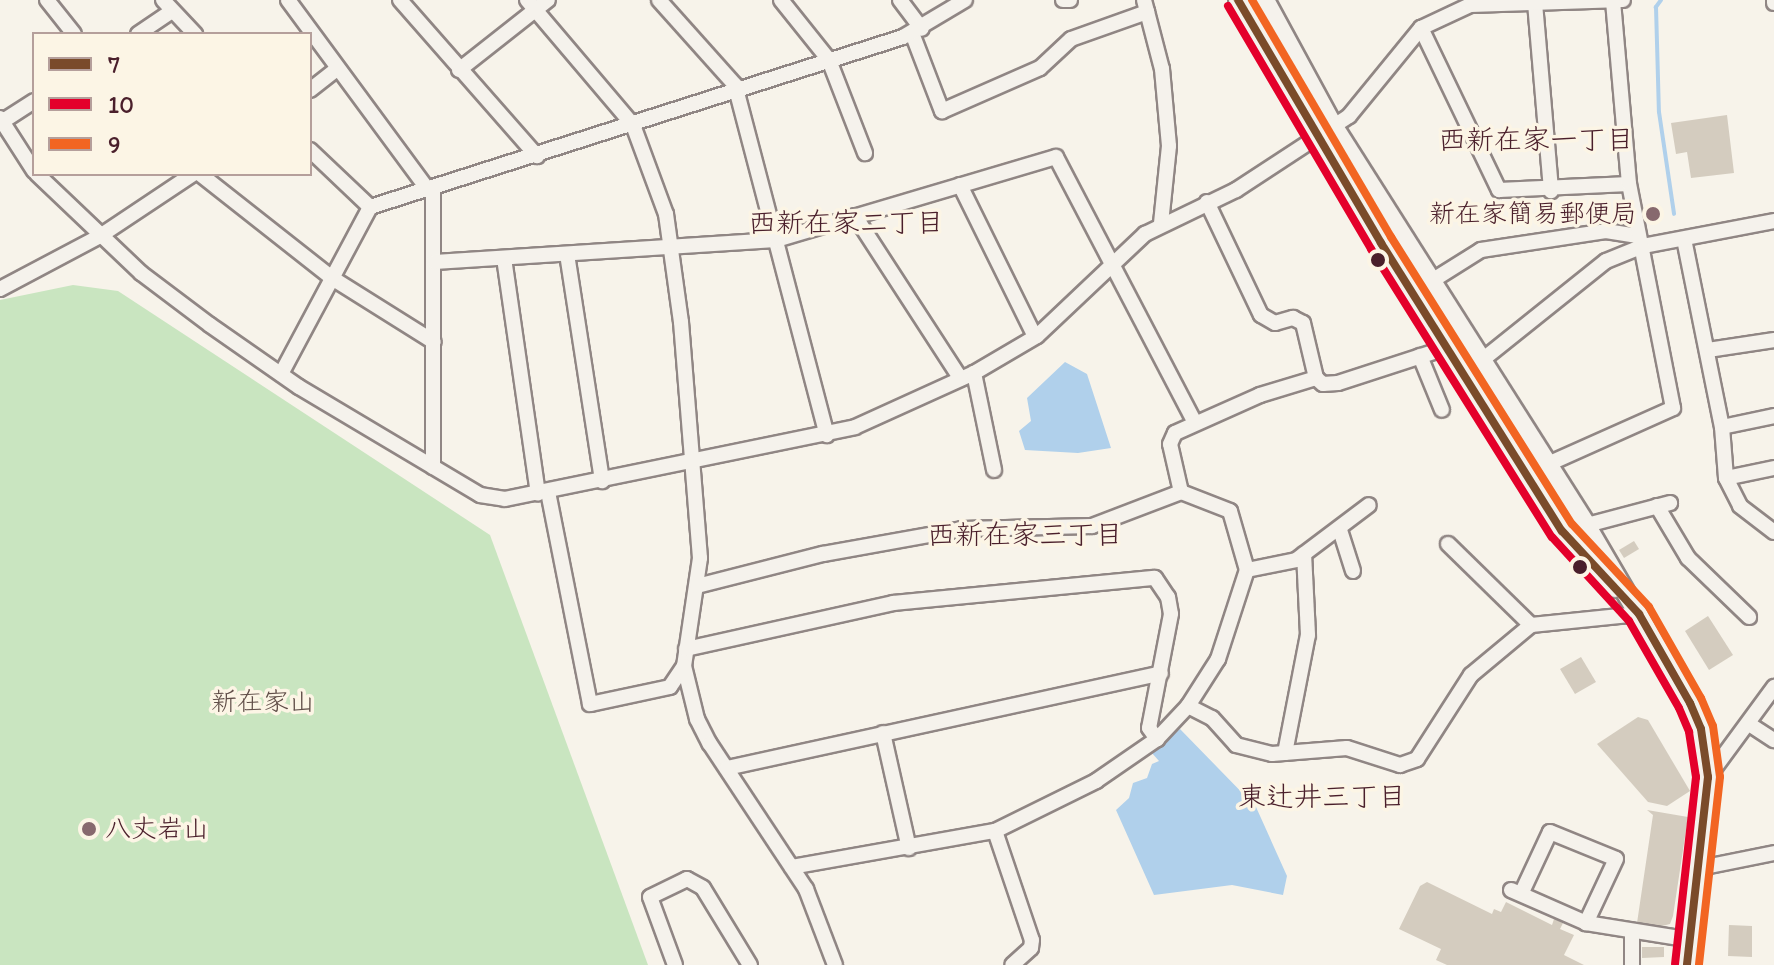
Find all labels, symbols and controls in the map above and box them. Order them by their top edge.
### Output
legend [32,32,312,176]
text: 7 [108,50,120,79]
text: 10 [108,90,134,119]
district label: 西新在家一丁目 [1438,122,1634,156]
text: 9 [108,130,121,159]
place label: 新在家簡易郵便局 [1429,198,1637,230]
district label: 西新在家二丁目 [748,205,944,239]
marker: 新在家簡易郵便局 [1644,205,1662,223]
unlabelled marker [1370,252,1386,268]
district label: 西新在家三丁目 [927,517,1123,551]
unlabelled marker [1572,559,1588,575]
park label: 新在家山 [211,686,315,718]
district label: 東辻井三丁目 [1238,779,1406,813]
place label: 八丈岩山 [105,813,209,845]
marker: 八丈岩山 [80,820,98,838]

